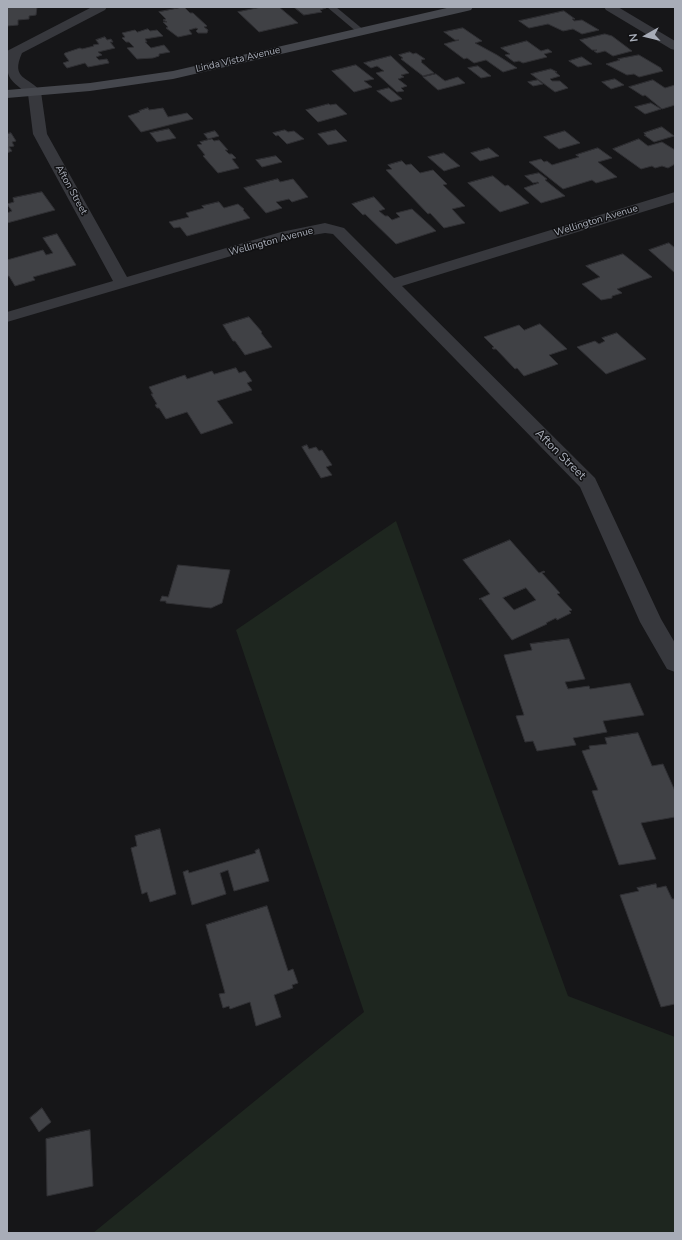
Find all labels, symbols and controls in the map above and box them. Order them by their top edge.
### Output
north arrow [626,16,666,56]
text: N [626,33,642,43]
street label: Linda Vista Avenue [195,44,281,76]
street label: Afton Street [52,163,90,217]
street label: Wellington Avenue [553,203,639,239]
street label: Wellington Avenue [228,225,314,259]
street label: Afton Street [532,427,588,483]

